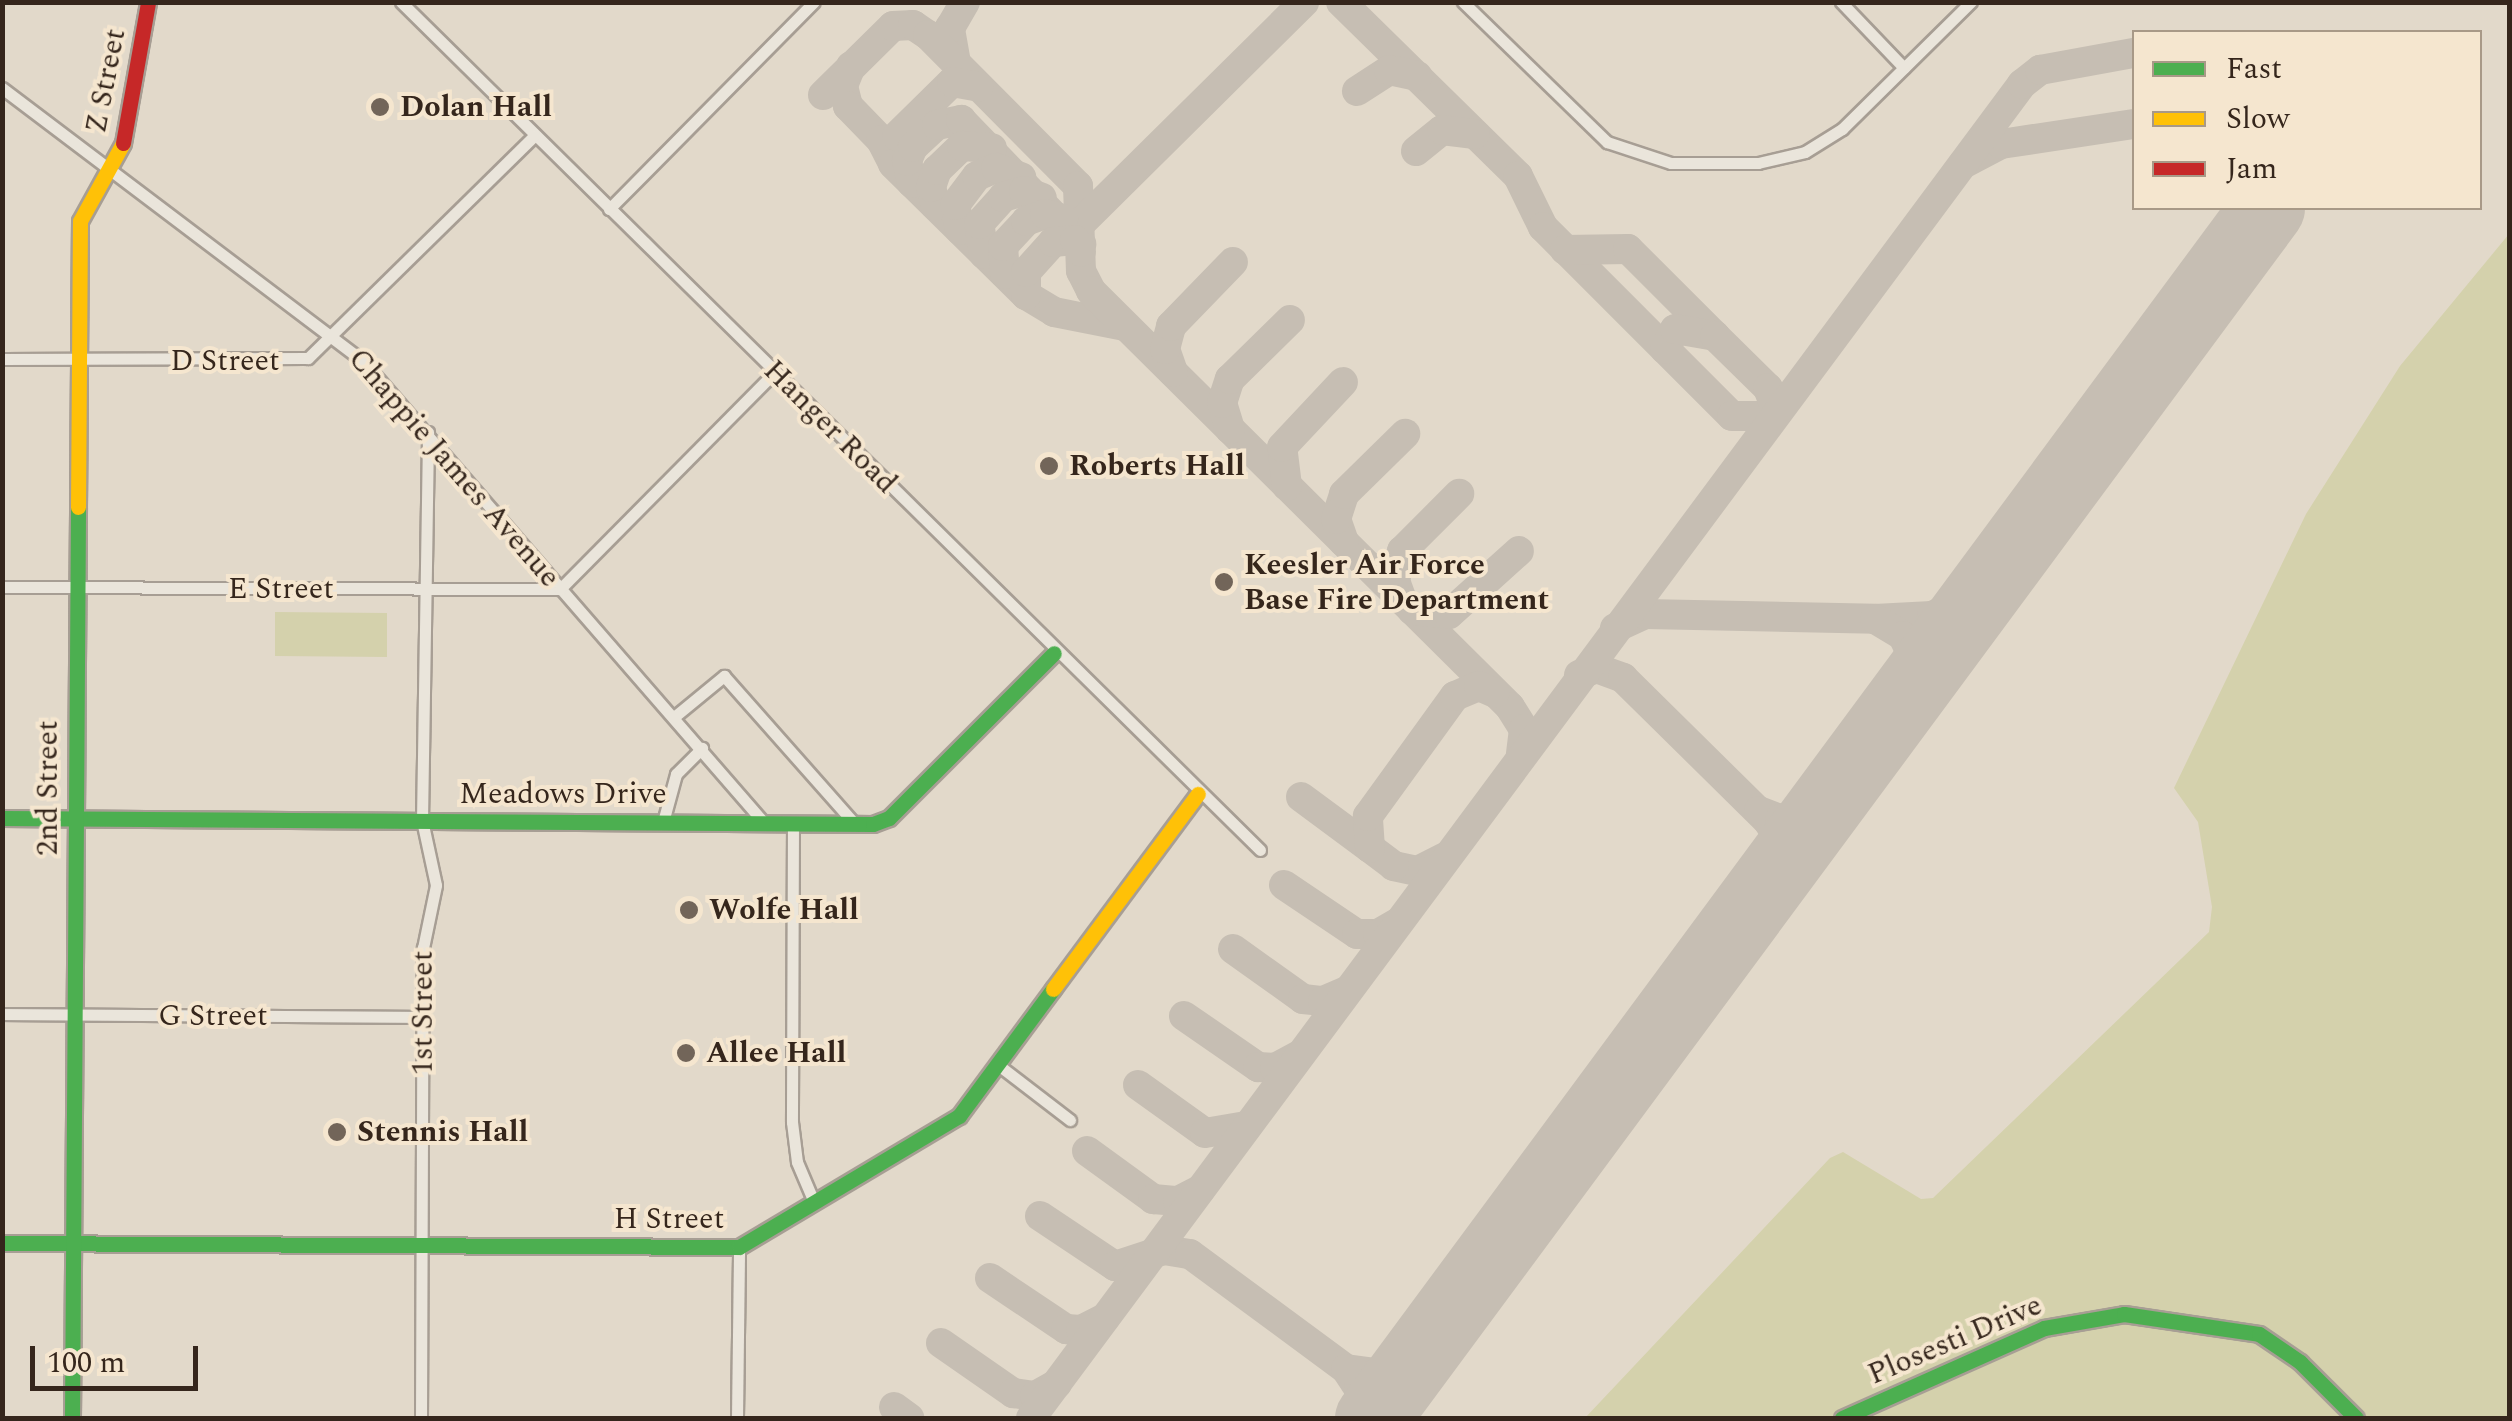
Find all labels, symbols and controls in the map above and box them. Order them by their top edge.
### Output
street label: Z Street [78,26,134,136]
legend [2132,30,2482,210]
text: Fast [2226,46,2282,92]
place label: Dolan Hall [400,89,552,125]
marker: Dolan Hall [369,96,391,118]
text: Slow [2226,96,2290,142]
text: Jam [2226,146,2277,192]
street label: Chappie James Avenue [341,341,567,595]
street label: D Street [170,343,280,379]
street label: Hanger Road [756,353,904,501]
place label: Roberts Hall [1069,448,1245,484]
marker: Roberts Hall [1038,455,1060,477]
place label: Keesler Air Force Base Fire Department [1244,547,1549,618]
street label: E Street [228,571,334,607]
marker: Keesler Air Force Base Fire Department [1213,571,1235,593]
street label: 2nd Street [30,720,66,856]
street label: Meadows Drive [459,776,667,812]
place label: Wolfe Hall [709,892,859,928]
marker: Wolfe Hall [678,899,700,921]
street label: 1st Street [405,951,441,1075]
street label: G Street [158,998,268,1034]
place label: Allee Hall [706,1035,846,1071]
marker: Allee Hall [675,1042,697,1064]
place label: Stennis Hall [357,1114,528,1150]
marker: Stennis Hall [326,1121,348,1143]
street label: H Street [614,1201,724,1237]
street label: Plosesti Drive [1863,1287,2047,1393]
scale bar [35,1326,202,1388]
text: 100 m [47,1340,125,1386]

